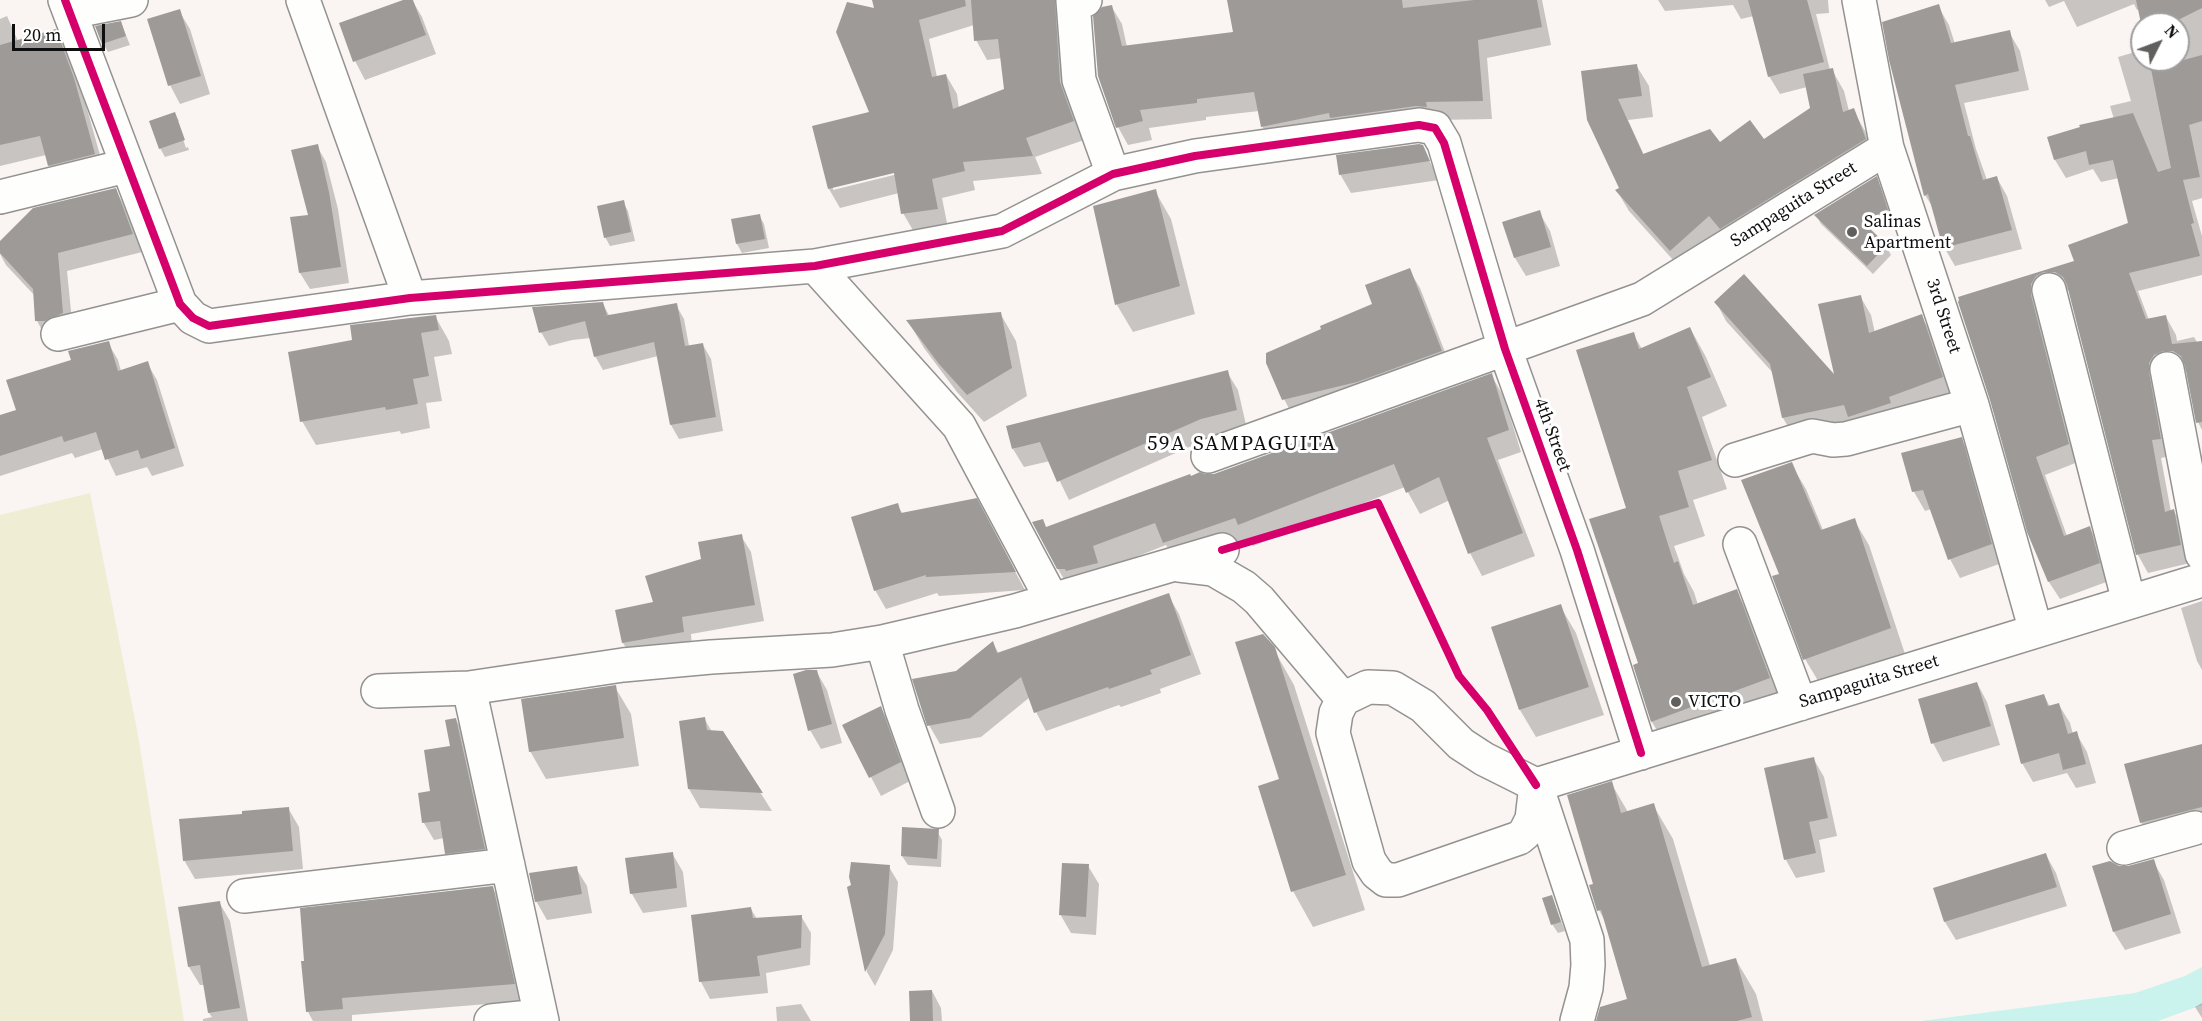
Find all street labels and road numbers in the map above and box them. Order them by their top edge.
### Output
street label: Sampaguita Street [1727,158,1861,252]
street label: 3rd Street [1921,276,1965,356]
street label: 4th Street [1529,395,1575,475]
street label: Sampaguita Street [1797,651,1941,713]

